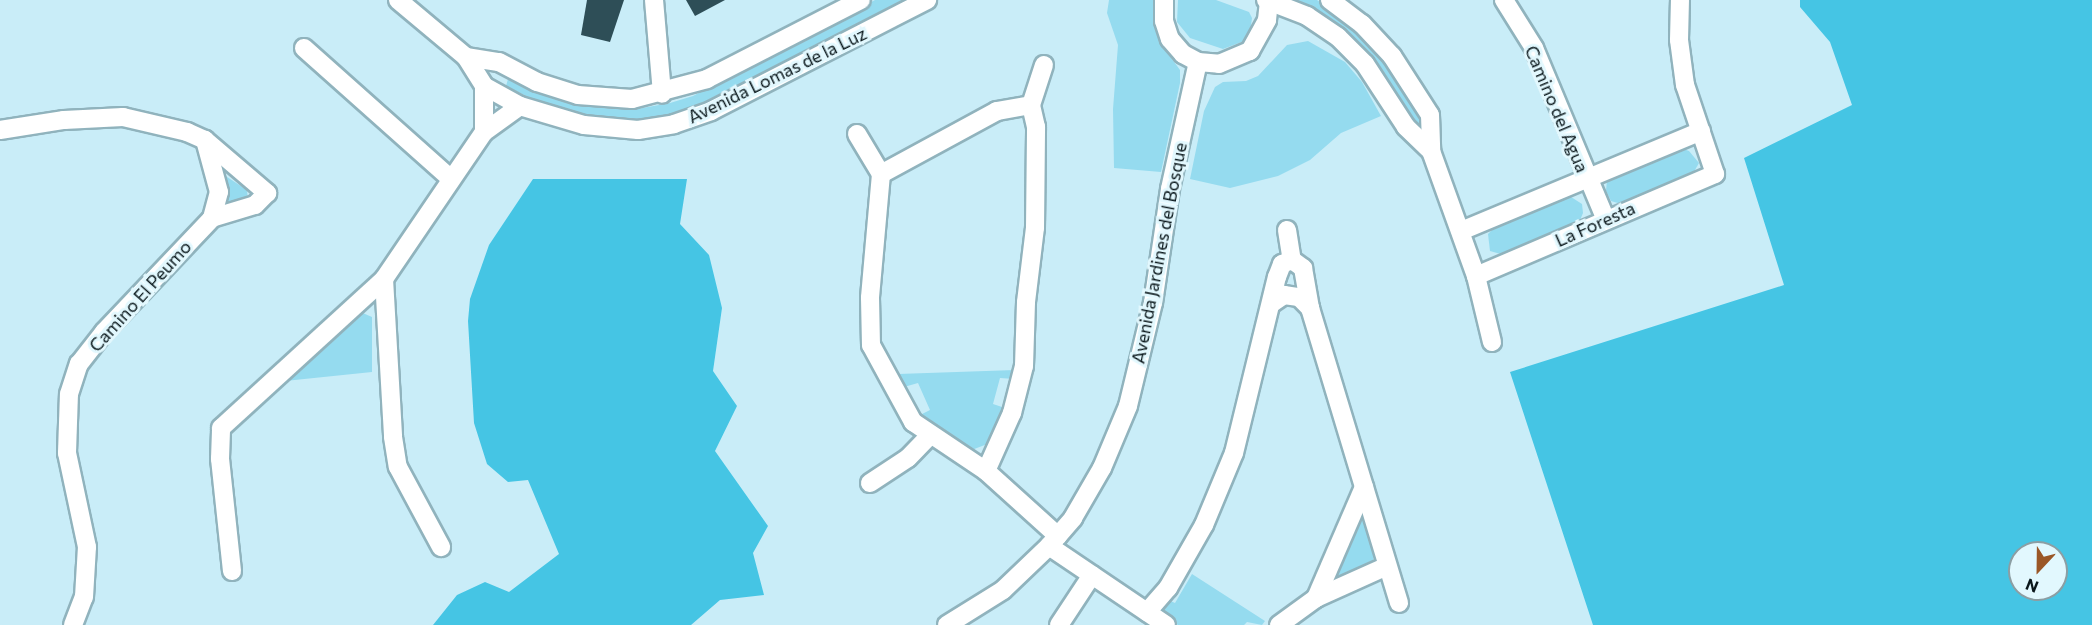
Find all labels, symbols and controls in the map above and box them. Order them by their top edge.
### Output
street label: Avenida Lomas de la Luz [684,22,870,128]
street label: Camino del Agua [1521,42,1593,176]
street label: Avenida Jardines del Bosque [1127,141,1191,365]
street label: La Foresta [1552,197,1638,251]
street label: Camino El Peumo [84,236,196,356]
north arrow [2008,541,2068,601]
text: N [2023,575,2041,597]

